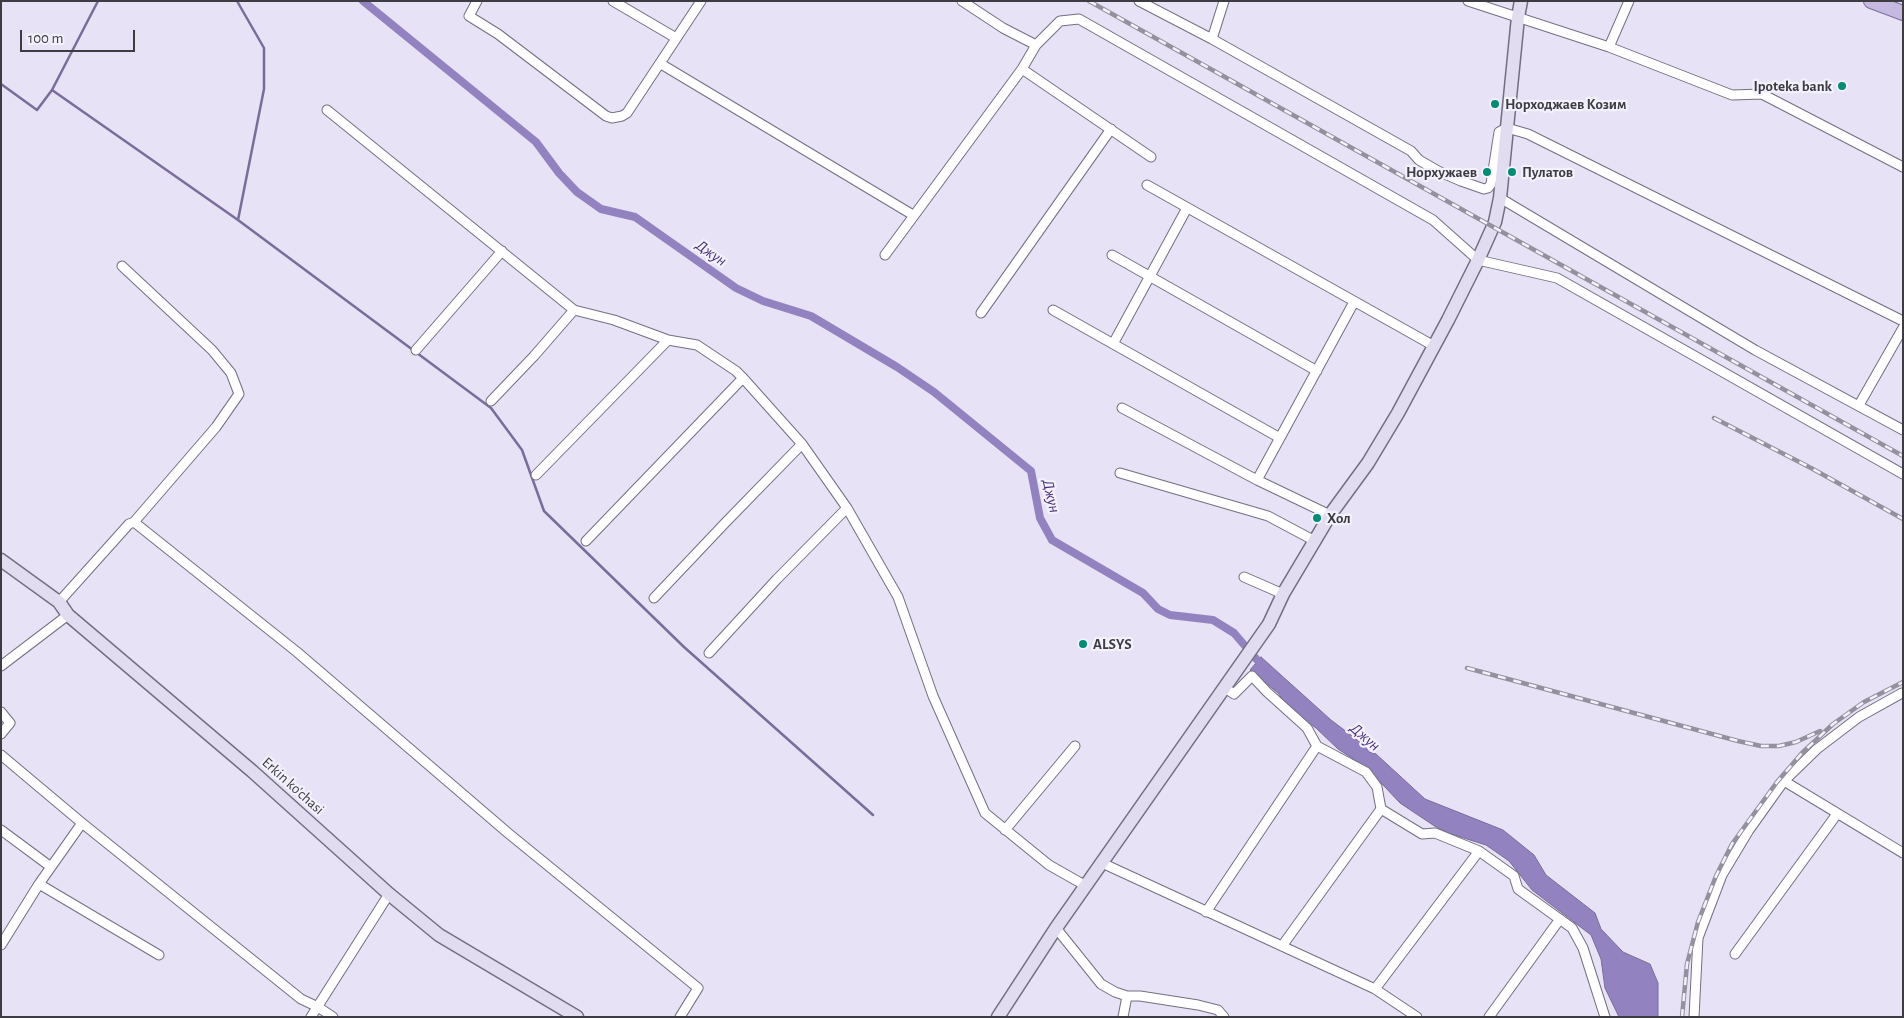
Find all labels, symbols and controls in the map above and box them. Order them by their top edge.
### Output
scale bar [22,20,138,52]
text: 100 m [28,31,63,46]
place label: Ipoteka bank [1754,77,1832,95]
marker: Ipoteka bank [1836,80,1848,92]
place label: Норходжаев Козим [1505,95,1626,113]
marker: Норходжаев Козим [1489,98,1501,110]
place label: Норхужаев [1406,163,1477,181]
place label: Пулатов [1522,163,1573,181]
marker: Норхужаев [1481,166,1493,178]
marker: Пулатов [1506,166,1518,178]
water label: Джун [692,235,730,271]
water label: Джун [1038,477,1064,515]
place label: Хол [1327,509,1351,527]
marker: Хол [1311,512,1323,524]
place label: ALSYS [1093,635,1132,653]
marker: ALSYS [1077,638,1089,650]
water label: Джун [1346,719,1384,755]
street label: Erkin ko'chasi [258,753,328,819]

